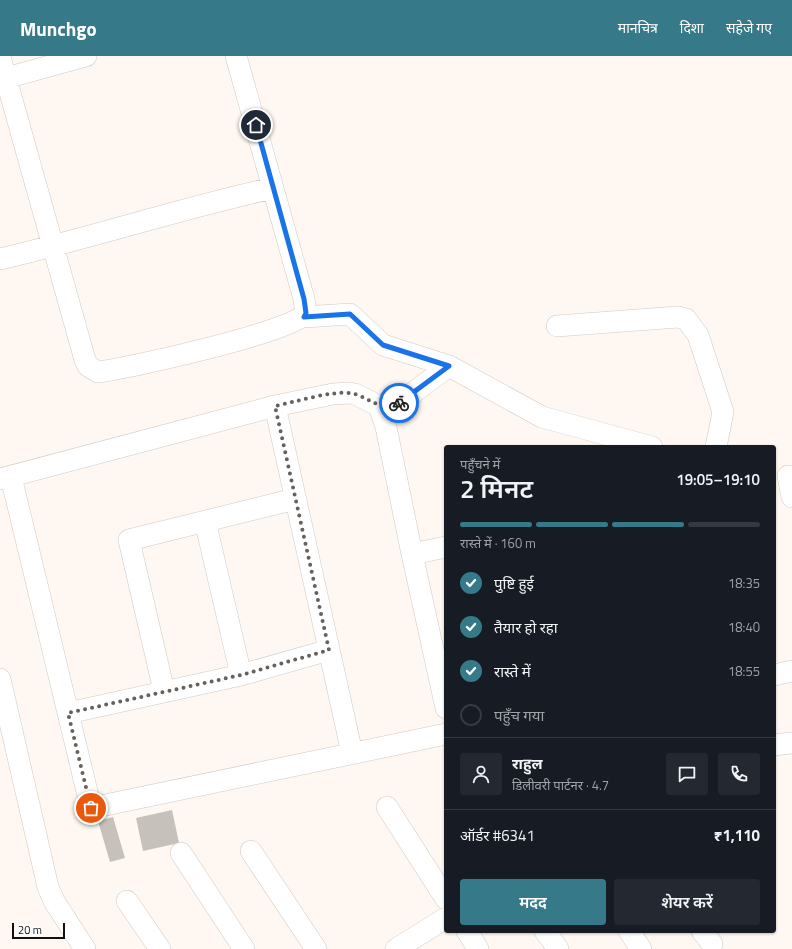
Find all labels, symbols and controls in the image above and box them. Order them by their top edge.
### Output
text: Munchgo [20,14,97,43]
text: मानचित्र [618,17,658,38]
text: दिशा [680,17,704,38]
text: सहेजे गए [726,17,772,38]
pin [239,108,273,142]
icon: home [245,114,267,136]
courier [379,383,419,423]
icon: bike [388,392,410,414]
text: पहुँचने में [460,454,500,474]
text: 19:05–19:10 [676,468,760,491]
text: 2 मिनट [460,469,533,508]
text: रास्ते में · 160 m [460,533,536,553]
icon: check [460,572,482,594]
text: पुष्टि हुई [494,572,534,595]
text: 18:35 [728,573,760,593]
icon: check [460,616,482,638]
text: तैयार हो रहा [494,616,558,639]
text: 18:40 [728,617,760,637]
icon: check [460,660,482,682]
text: रास्ते में [494,660,531,683]
text: 18:55 [728,661,760,681]
text: पहुँच गया [494,704,544,727]
text: राहुल [512,752,543,775]
button: person [460,753,502,795]
button: chat [666,753,708,795]
button: phone [718,753,760,795]
text: डिलीवरी पार्टनर · 4.7 [512,775,609,795]
pin [74,791,108,825]
icon: bag [80,797,102,819]
text: ऑर्डर #6341 [460,824,535,847]
text: ₹1,110 [714,824,760,847]
button: मदद [460,879,606,925]
button: शेयर करें [614,879,760,925]
scale bar [12,921,65,940]
text: 20 m [18,922,42,938]

